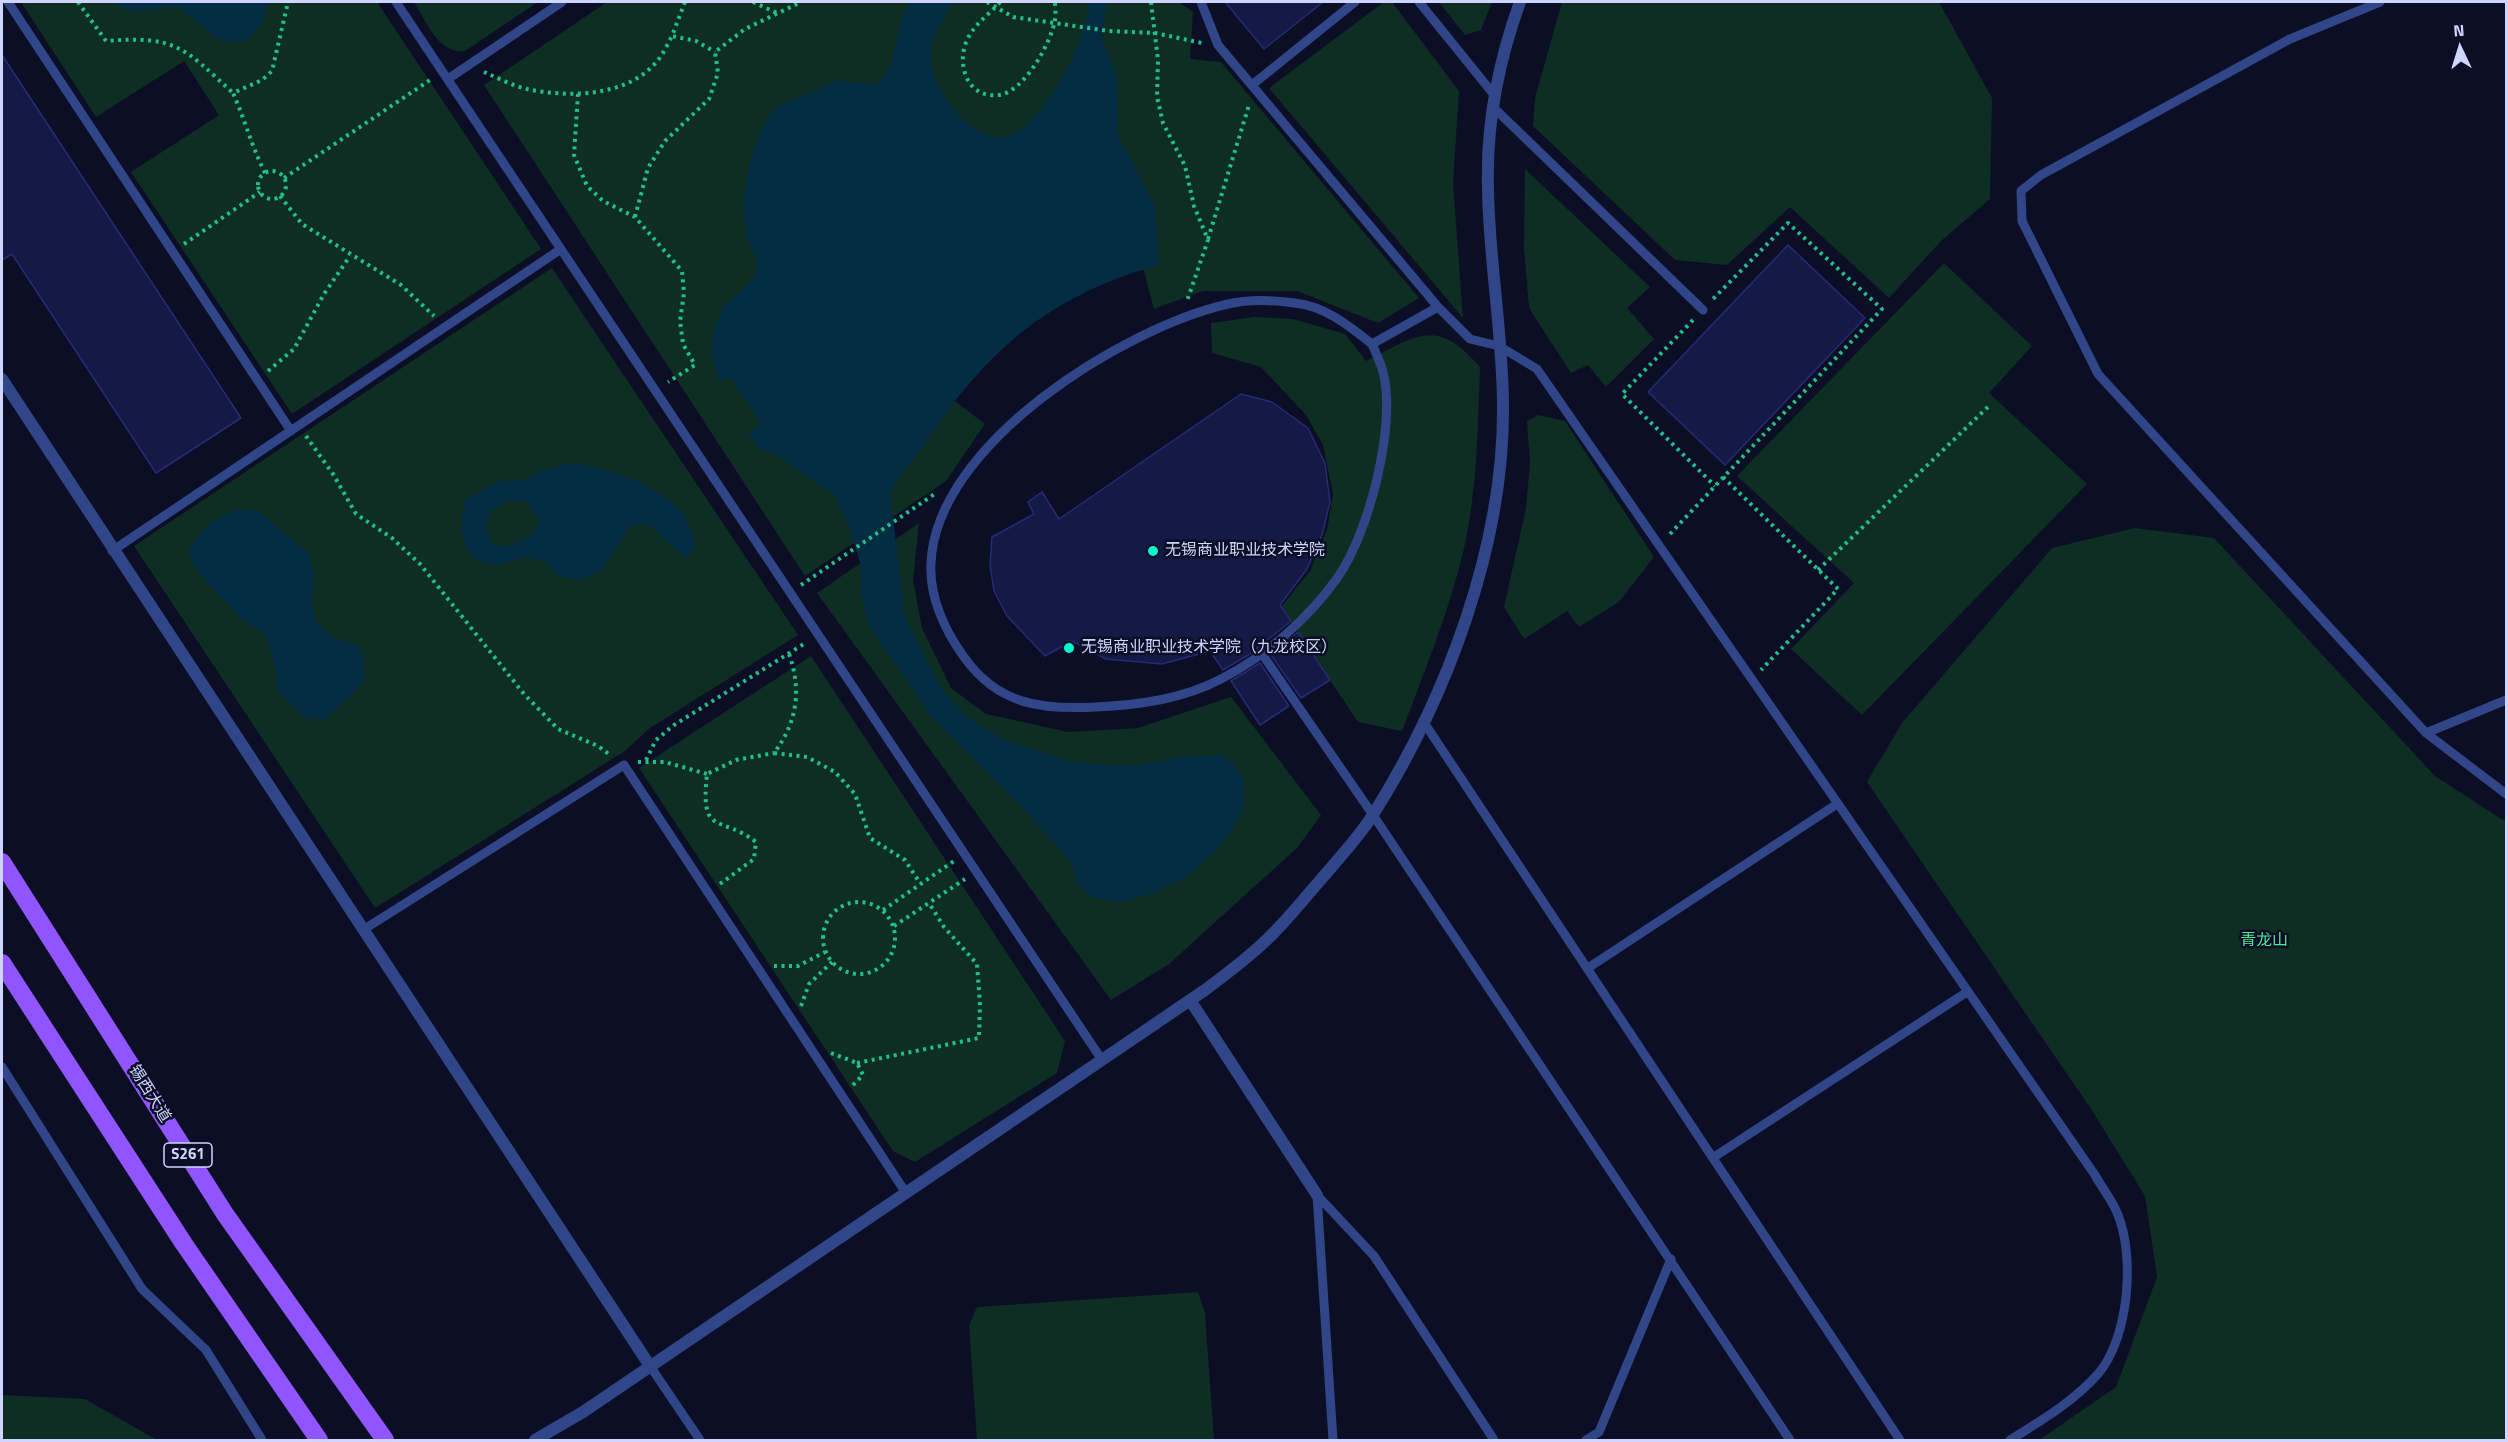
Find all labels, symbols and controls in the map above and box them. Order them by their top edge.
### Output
north arrow [2430,18,2490,78]
text: N [2452,18,2465,42]
place label: 无锡商业职业技术学院 [1165,541,1325,561]
marker: 无锡商业职业技术学院 [1146,544,1160,558]
place label: 无锡商业职业技术学院（九龙校区） [1081,638,1337,658]
marker: 无锡商业职业技术学院（九龙校区） [1062,641,1076,655]
park label: 青龙山 [2240,931,2288,951]
street label: 锡西大道 [124,1062,174,1126]
road number: S261 [164,1143,212,1167]

